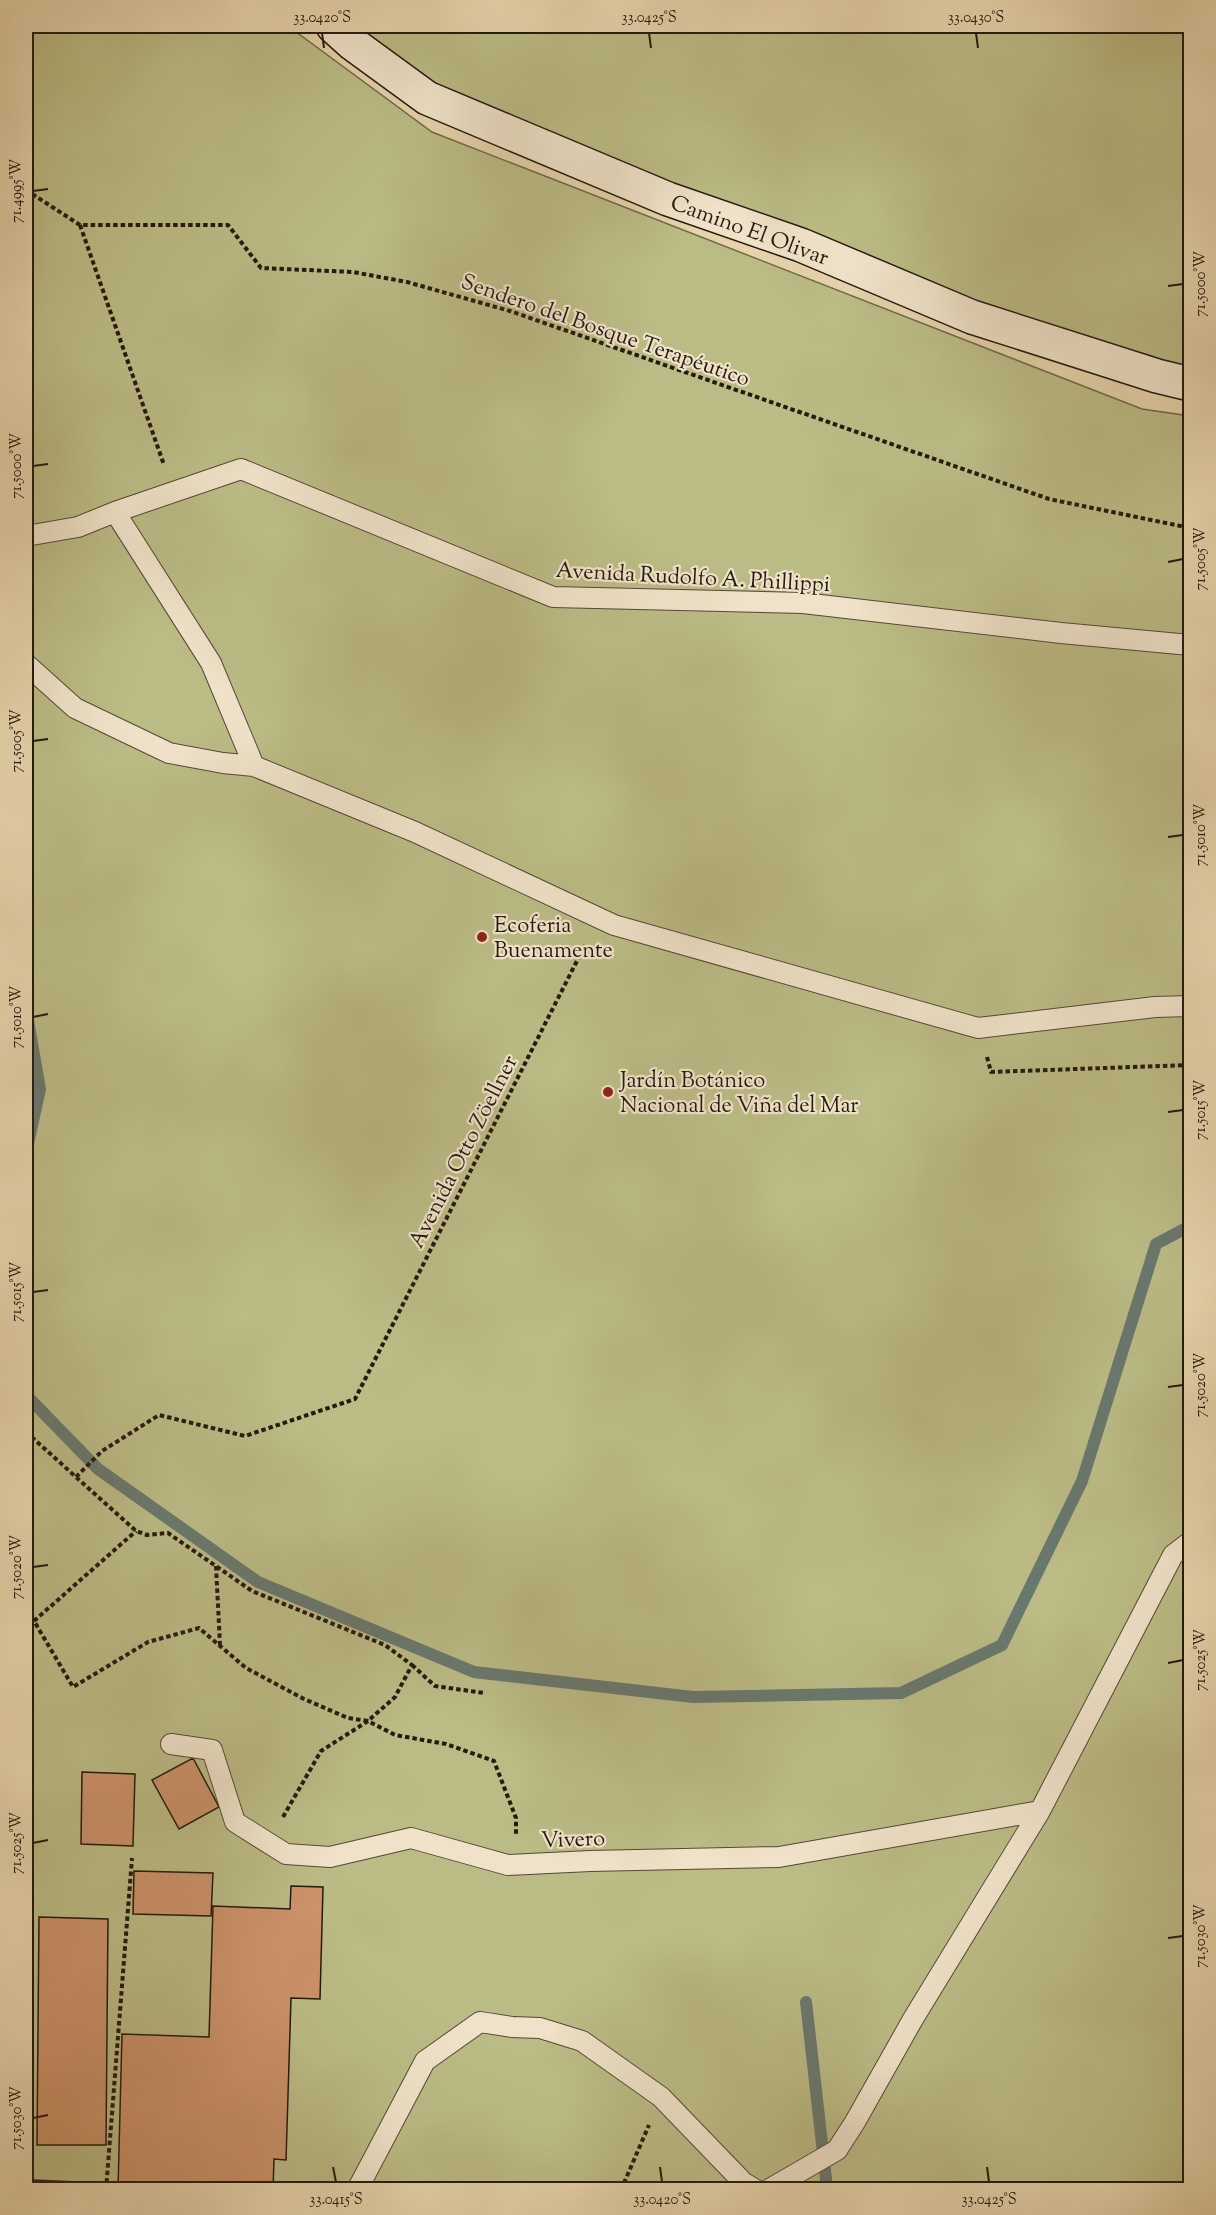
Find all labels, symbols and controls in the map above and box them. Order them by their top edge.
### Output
text: 33.0420°S [293,8,351,29]
text: 33.0425°S [621,8,677,29]
text: 33.0430°S [948,8,1004,29]
text: 71.4995°W [7,159,28,223]
street label: Camino El Olivar [665,188,833,275]
text: 71.5000°W [1191,251,1212,317]
street label: Sendero del Bosque Terapéutico [456,267,754,396]
text: 71.5000°W [7,433,28,499]
text: 71.5005°W [1191,527,1212,591]
street label: Avenida Rudolfo A. Phillippi [555,556,831,602]
text: 71.5005°W [7,709,28,773]
text: 71.5010°W [1191,803,1212,866]
place label: Ecoferia Buenamente [494,911,613,968]
marker: Ecoferia Buenamente [475,930,489,944]
text: 71.5010°W [7,985,28,1048]
street label: Avenida Otto Zöellner [402,1050,527,1254]
place label: Jardín Botánico Nacional de Viña del Mar [619,1066,859,1123]
text: 71.5015°W [1191,1080,1212,1140]
marker: Jardín Botánico Nacional de Viña del Mar [601,1085,615,1099]
text: 71.5015°W [7,1262,28,1322]
text: 71.5020°W [1191,1352,1212,1417]
text: 71.5020°W [7,1534,28,1599]
text: 71.5025°W [1191,1629,1212,1691]
text: 71.5025°W [7,1812,28,1874]
street label: Vivero [541,1824,606,1858]
text: 71.5030°W [1191,1904,1212,1968]
text: 71.5030°W [7,2086,28,2150]
text: 33.0415°S [309,2190,363,2211]
text: 33.0420°S [633,2190,691,2211]
text: 33.0425°S [961,2190,1017,2211]

